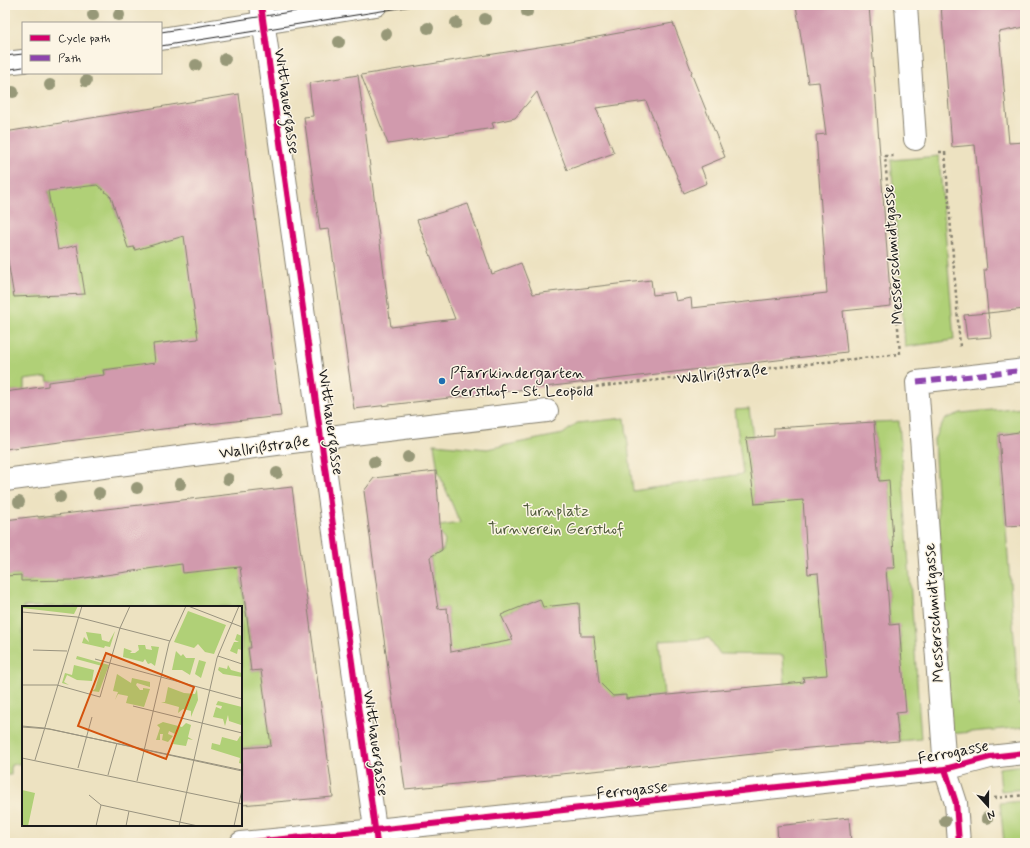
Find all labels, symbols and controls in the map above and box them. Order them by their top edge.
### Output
legend [22,22,162,74]
text: Cycle path [58,31,110,47]
street label: Witthauergasse [268,47,304,156]
text: Path [58,51,81,67]
street label: Messerschmidtgasse [878,184,909,325]
street label: Wallrißstraße [676,359,769,390]
place label: Pfarrkindergarten Gersthof - St. Leopold [450,363,593,402]
street label: Witthauergasse [312,368,348,477]
marker: Pfarrkindergarten Gersthof - St. Leopold [437,376,447,386]
street label: Wallrißstraße [218,431,311,464]
park label: Turnplatz Turnverein Gersthof [488,501,624,540]
street label: Messerschmidtgasse [919,542,950,683]
inset map [22,606,242,826]
street label: Witthauergasse [357,689,393,798]
street label: Ferrogasse [916,735,990,770]
street label: Ferrogasse [596,776,669,805]
north arrow [968,786,1008,826]
text: N [985,807,997,822]

